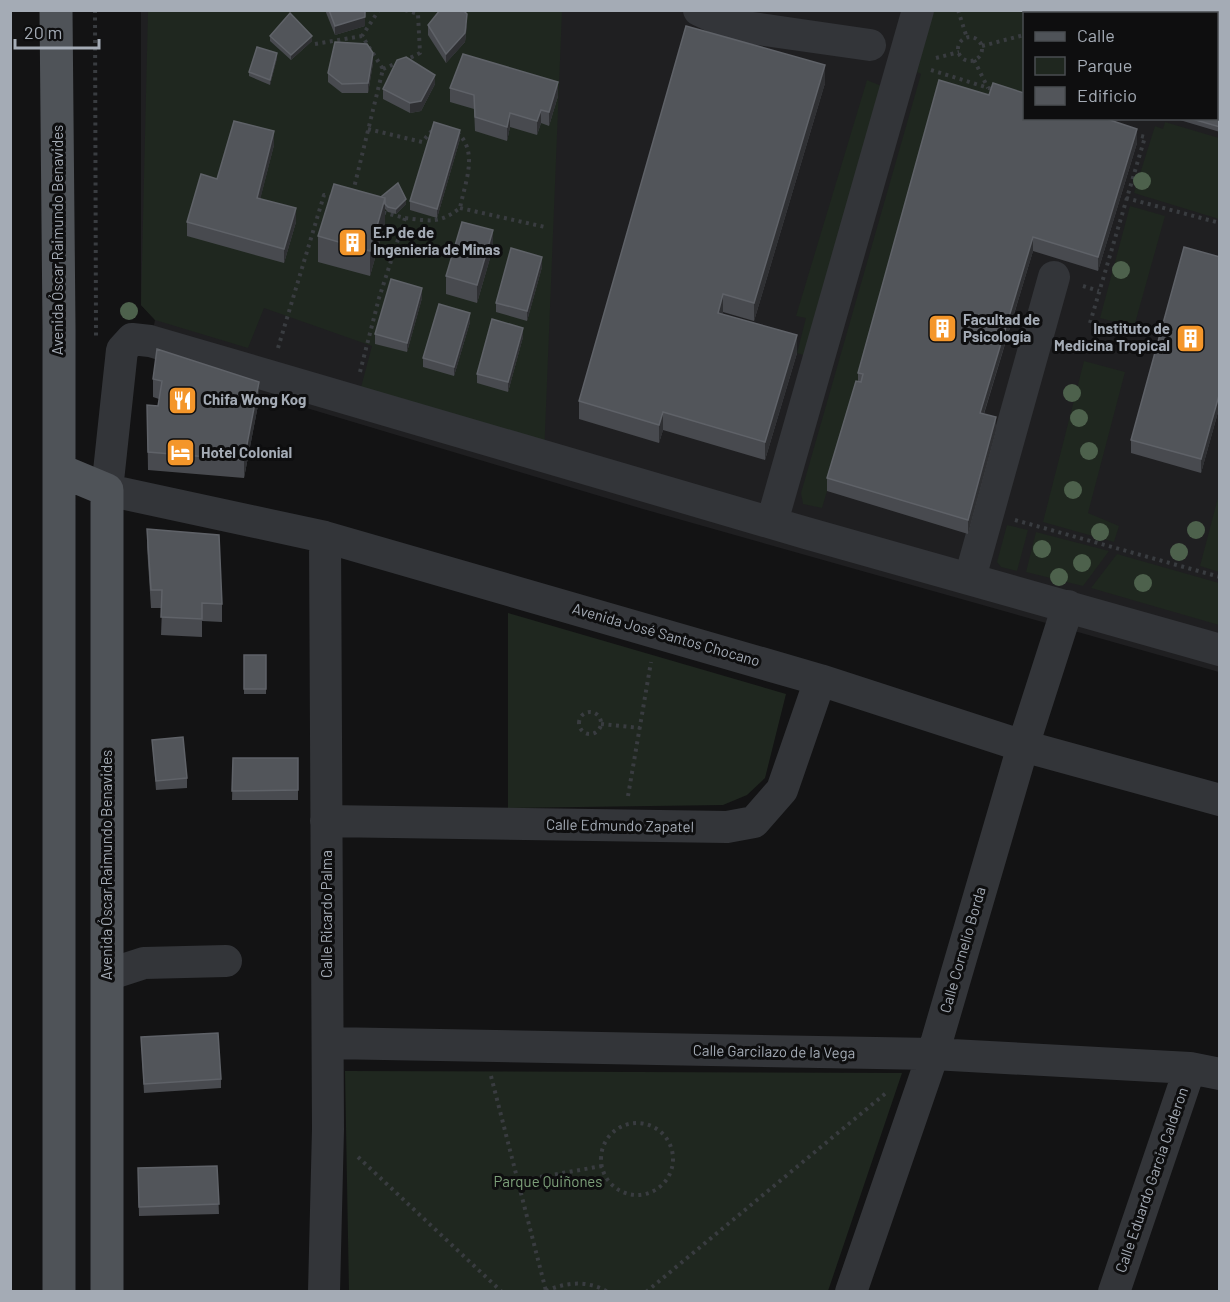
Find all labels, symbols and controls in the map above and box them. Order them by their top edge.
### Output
scale bar [15,12,99,50]
legend [1023,12,1218,120]
text: 20 m [24,21,62,43]
text: Calle [1077,24,1115,46]
text: Parque [1077,54,1132,76]
text: Edificio [1077,84,1137,106]
street label: Avenida Óscar Raimundo Benavides [48,125,66,355]
place label: E.P de de Ingenieria de Minas [373,223,501,258]
building icon: E.P de de Ingenieria de Minas [336,226,368,258]
place label: Facultad de Psicología [963,310,1040,345]
building icon: Facultad de Psicología [926,313,958,345]
place label: Instituto de Medicina Tropical [1054,319,1170,354]
building icon: Instituto de Medicina Tropical [1175,322,1207,354]
restaurant icon: Chifa Wong Kog [166,384,198,416]
place label: Chifa Wong Kog [203,390,306,408]
hotel icon: Hotel Colonial [164,437,196,469]
place label: Hotel Colonial [201,443,292,461]
street label: Avenida José Santos Chocano [570,599,762,669]
street label: Avenida Óscar Raimundo Benavides [97,750,115,980]
street label: Calle Edmundo Zapatel [546,815,694,835]
street label: Calle Ricardo Palma [317,850,335,978]
street label: Calle Cornelio Borda [935,885,989,1015]
street label: Calle Garcilazo de la Vega [693,1041,855,1061]
street label: Calle Eduardo Garcia Calderon [1111,1085,1191,1275]
park label: Parque Quiñones [494,1172,602,1190]

